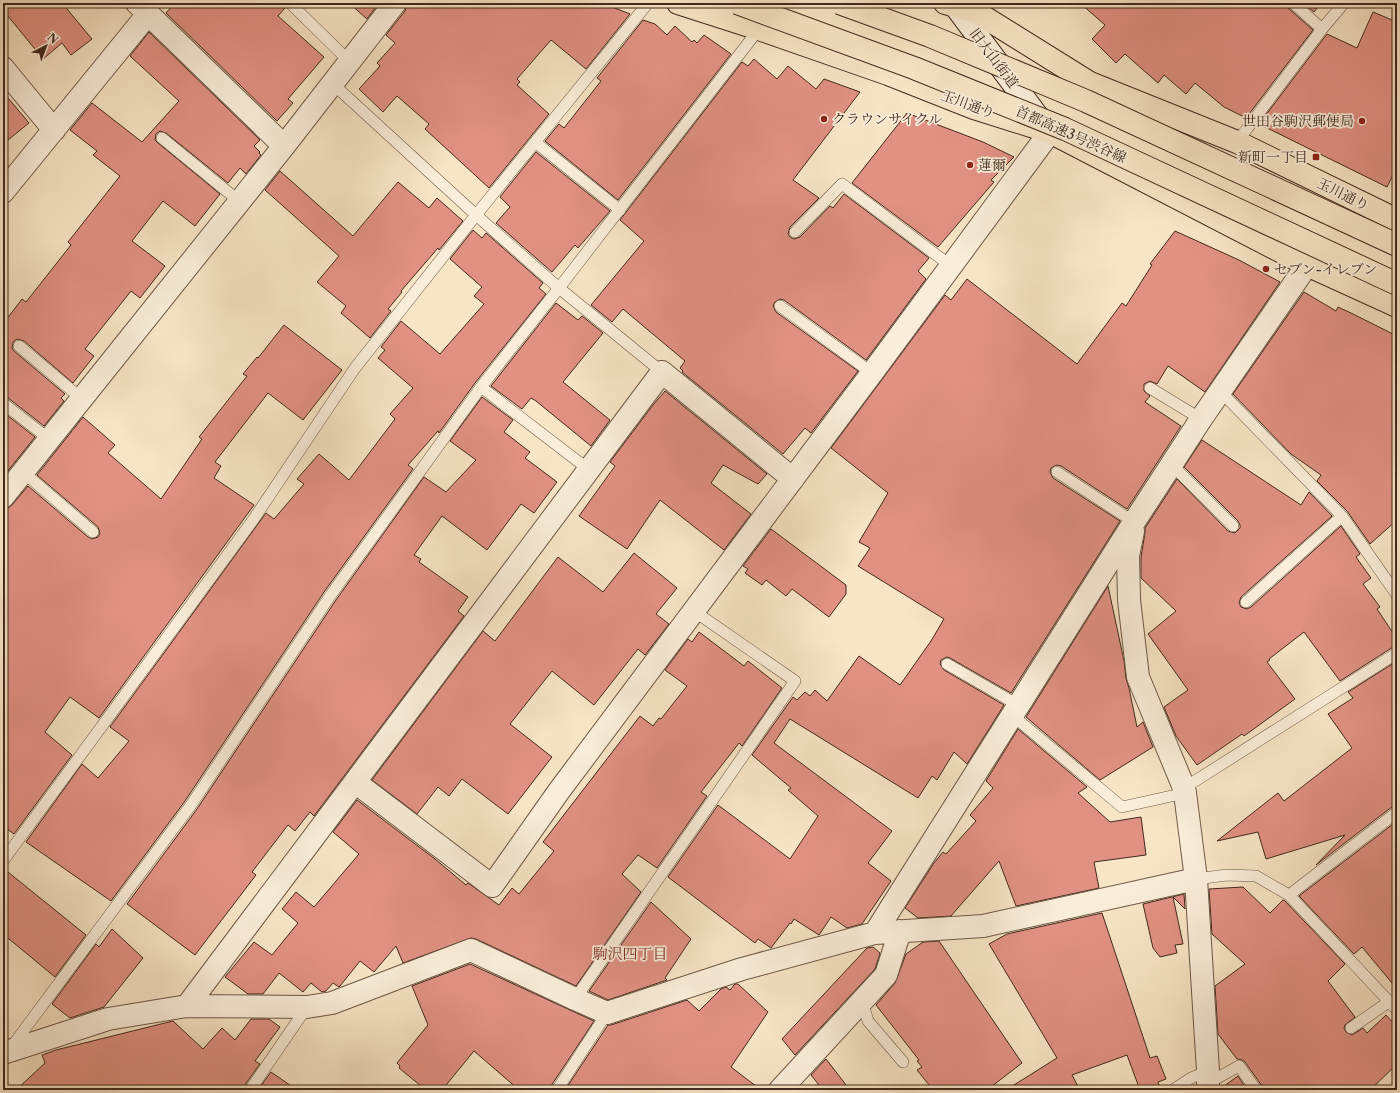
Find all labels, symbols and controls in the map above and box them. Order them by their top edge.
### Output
street label: 旧大山街道 [966,25,1022,91]
north arrow [26,26,66,66]
text: N [44,30,61,47]
street label: 玉川通り [939,86,997,122]
street label: 首都高速3号渋谷線 [1013,101,1129,167]
place label: クラウンサイクル [832,110,942,128]
place label: 世田谷駒沢郵便局 [1242,112,1354,130]
marker: クラウンサイクル [819,114,829,124]
marker: 世田谷駒沢郵便局 [1357,116,1367,126]
place label: 新町一丁目 [1238,148,1308,166]
marker: 新町一丁目 [1311,152,1321,162]
place label: 蓮爾 [978,156,1006,174]
marker: 蓮爾 [965,160,975,170]
street label: 玉川通り [1314,174,1372,214]
place label: セブン-イレブン [1274,260,1377,278]
marker: セブン-イレブン [1261,264,1271,274]
district label: 駒沢四丁目 [592,944,668,963]

